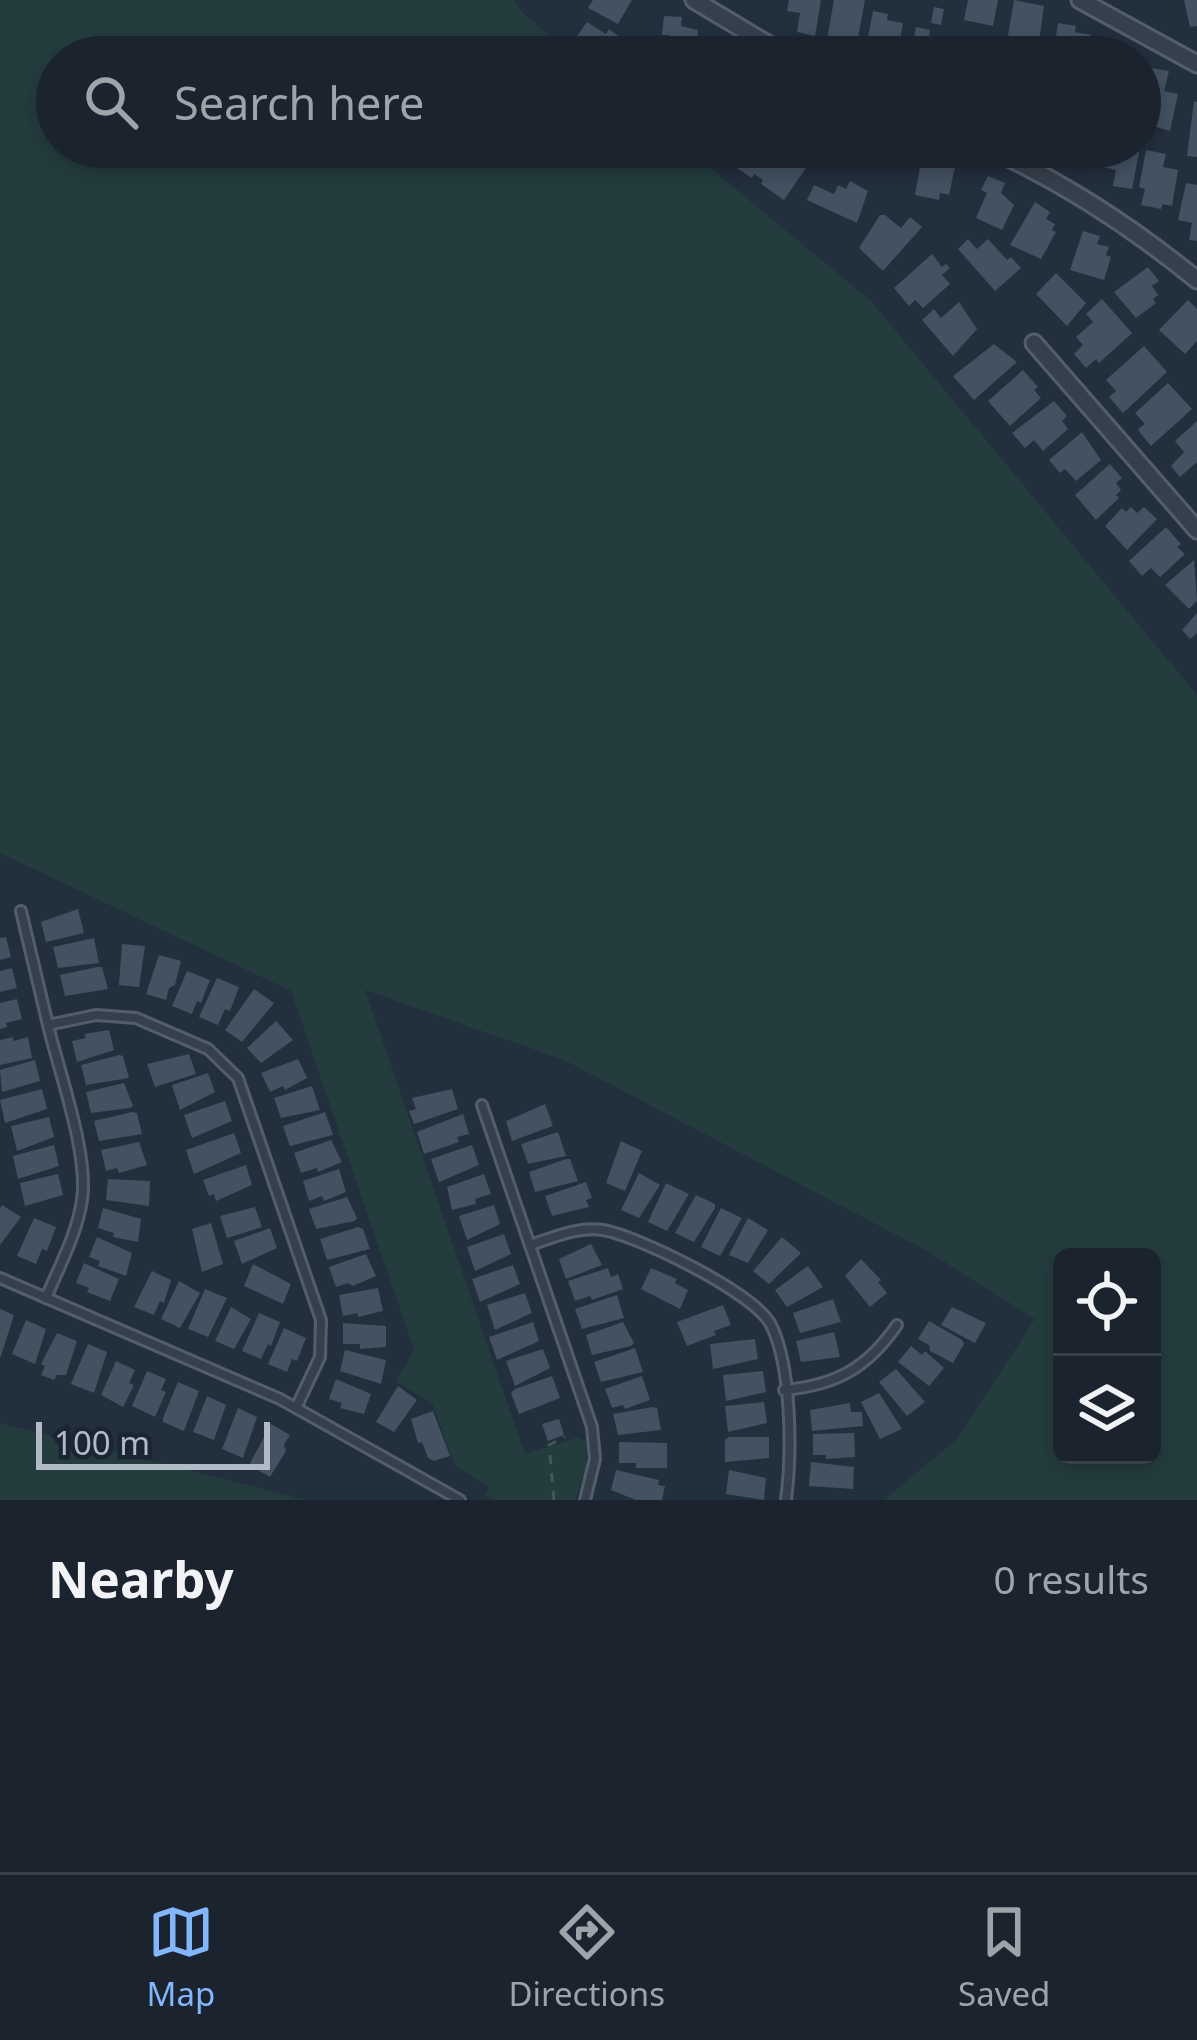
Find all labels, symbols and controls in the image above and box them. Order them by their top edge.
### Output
search box [36,36,1161,168]
icon: search [78,69,144,135]
text: Search here [174,72,424,133]
map controls [1053,1248,1161,1464]
button: locate [1053,1248,1161,1356]
button: layers [1053,1356,1161,1464]
scale bar [36,1416,270,1469]
text: 100 m [54,1420,150,1465]
text: Nearby [48,1543,234,1613]
text: 0 results [994,1552,1149,1605]
tab: Map [147,1899,215,2016]
tab: Directions [508,1899,665,2016]
tab: Saved [958,1899,1050,2016]

